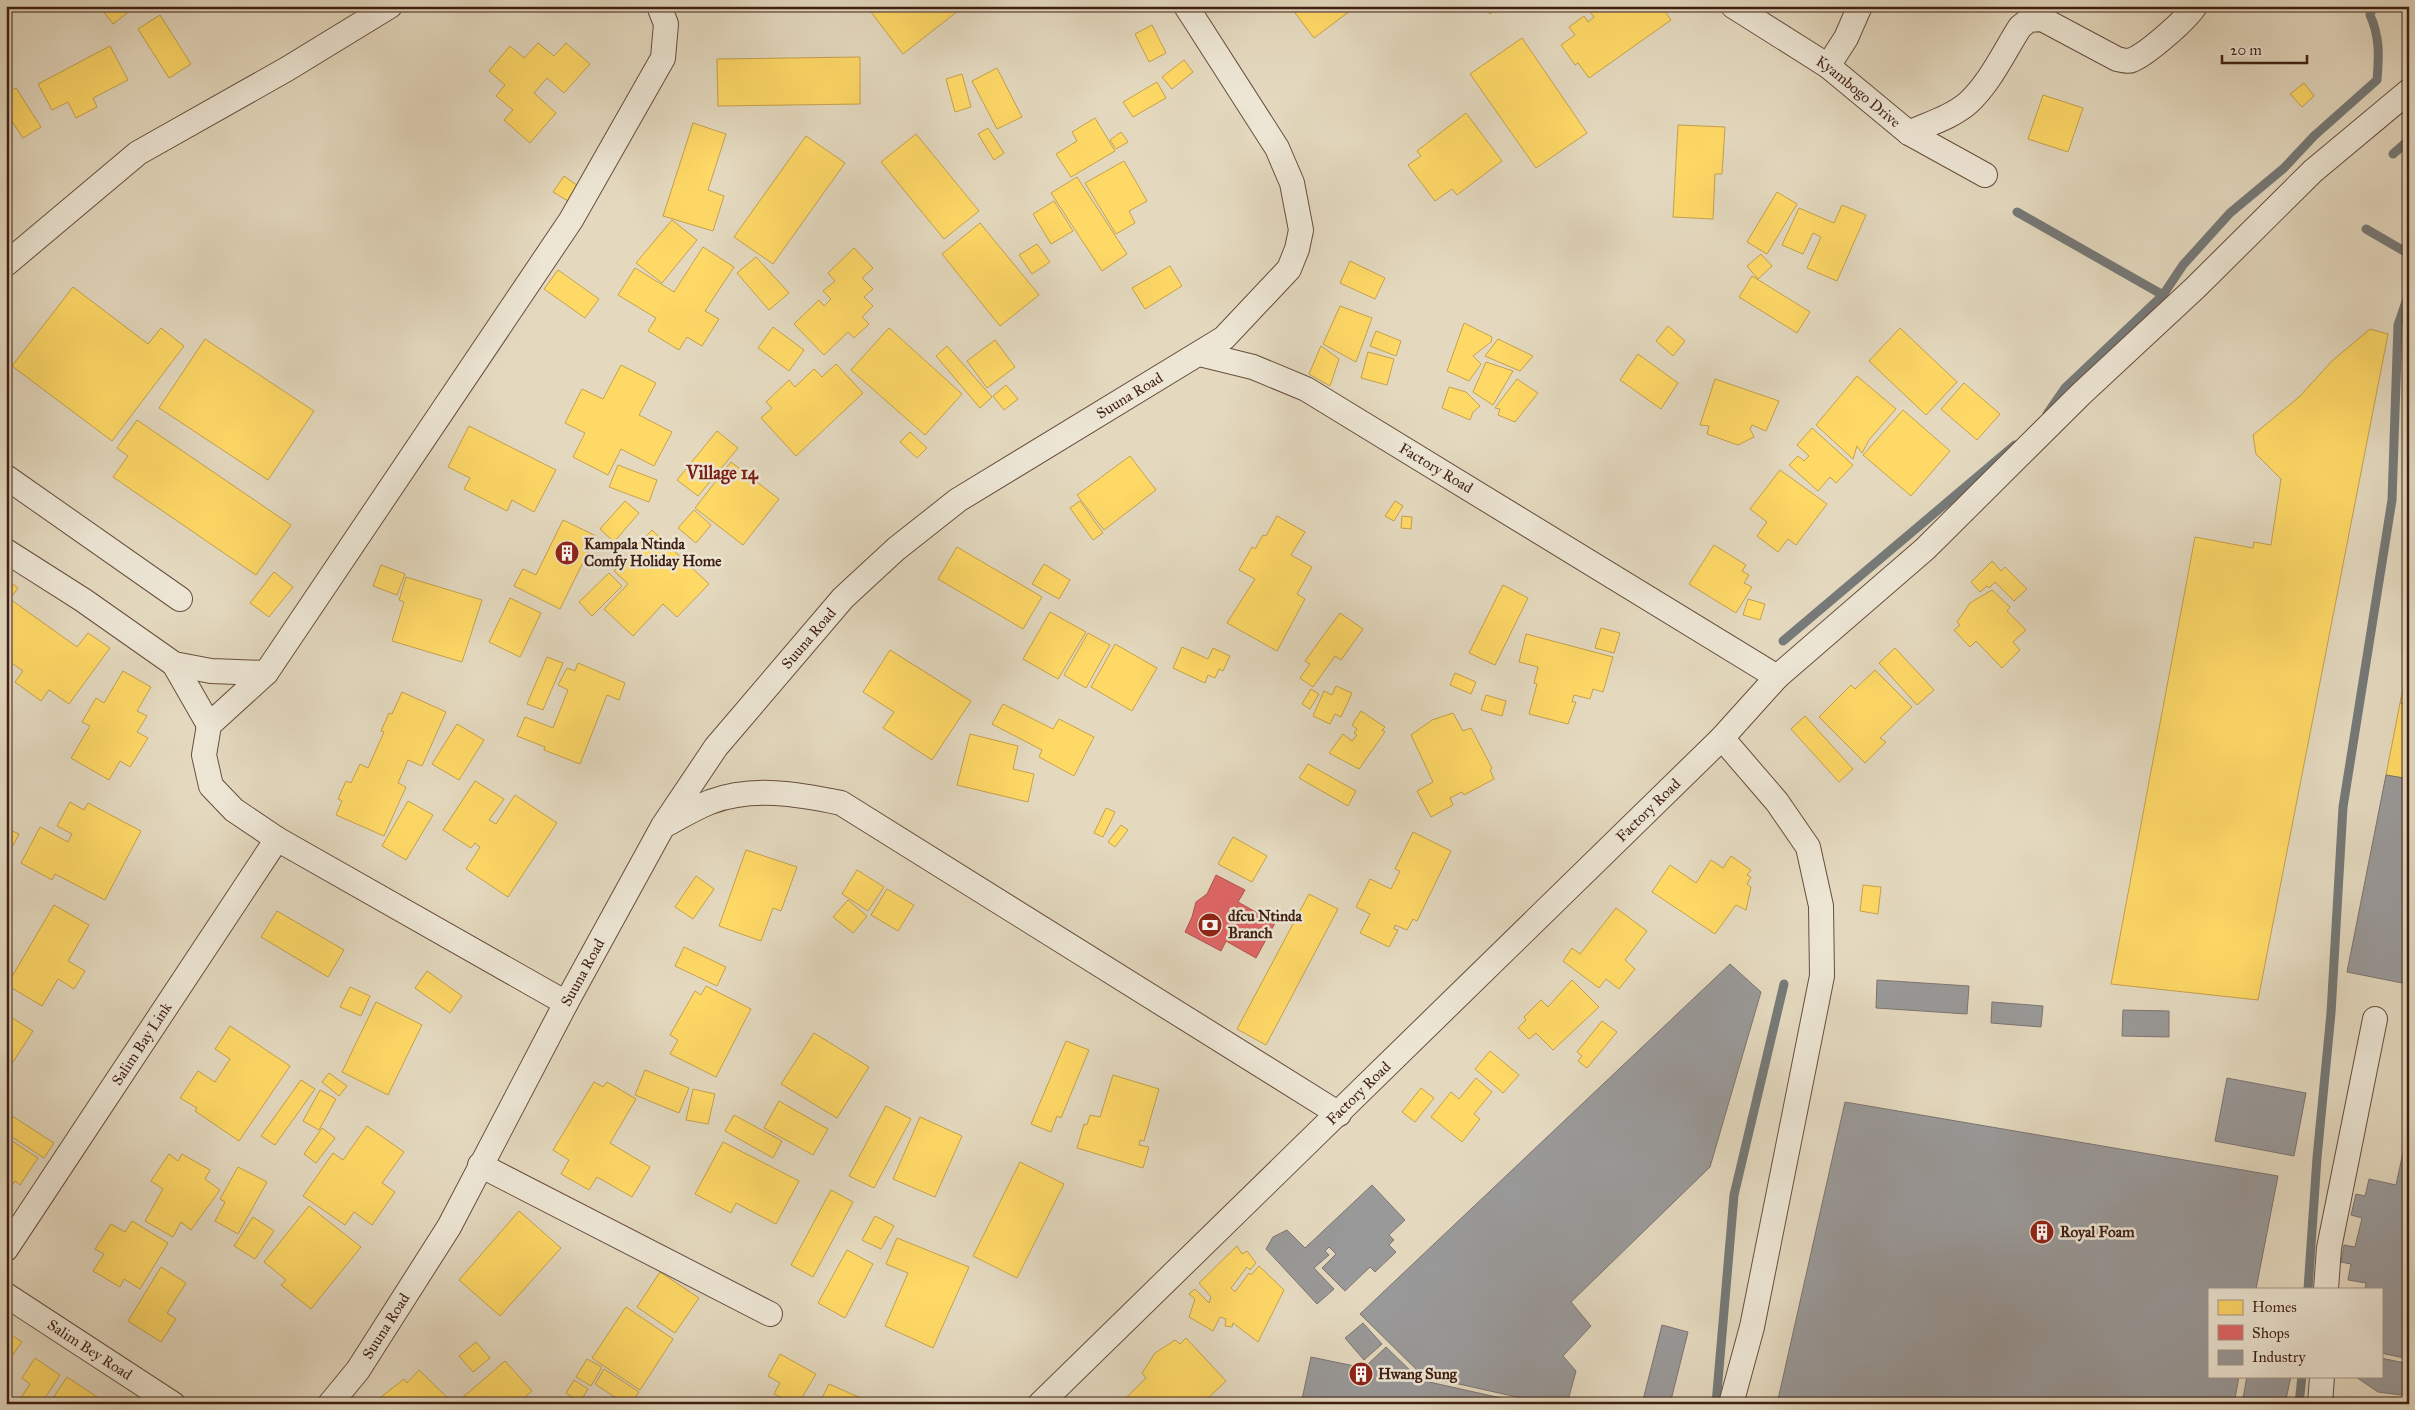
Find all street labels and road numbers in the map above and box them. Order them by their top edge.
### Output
street label: Kyambogo Drive [1813,52,1904,131]
street label: Suuna Road [1093,368,1166,423]
street label: Factory Road [1396,439,1477,497]
street label: Suuna Road [778,604,840,672]
street label: Factory Road [1612,774,1684,846]
street label: Suuna Road [557,935,609,1009]
street label: Salim Bay Link [108,999,176,1089]
street label: Factory Road [1322,1057,1395,1129]
street label: Suuna Road [358,1290,414,1362]
street label: Salim Bey Road [44,1316,136,1384]

